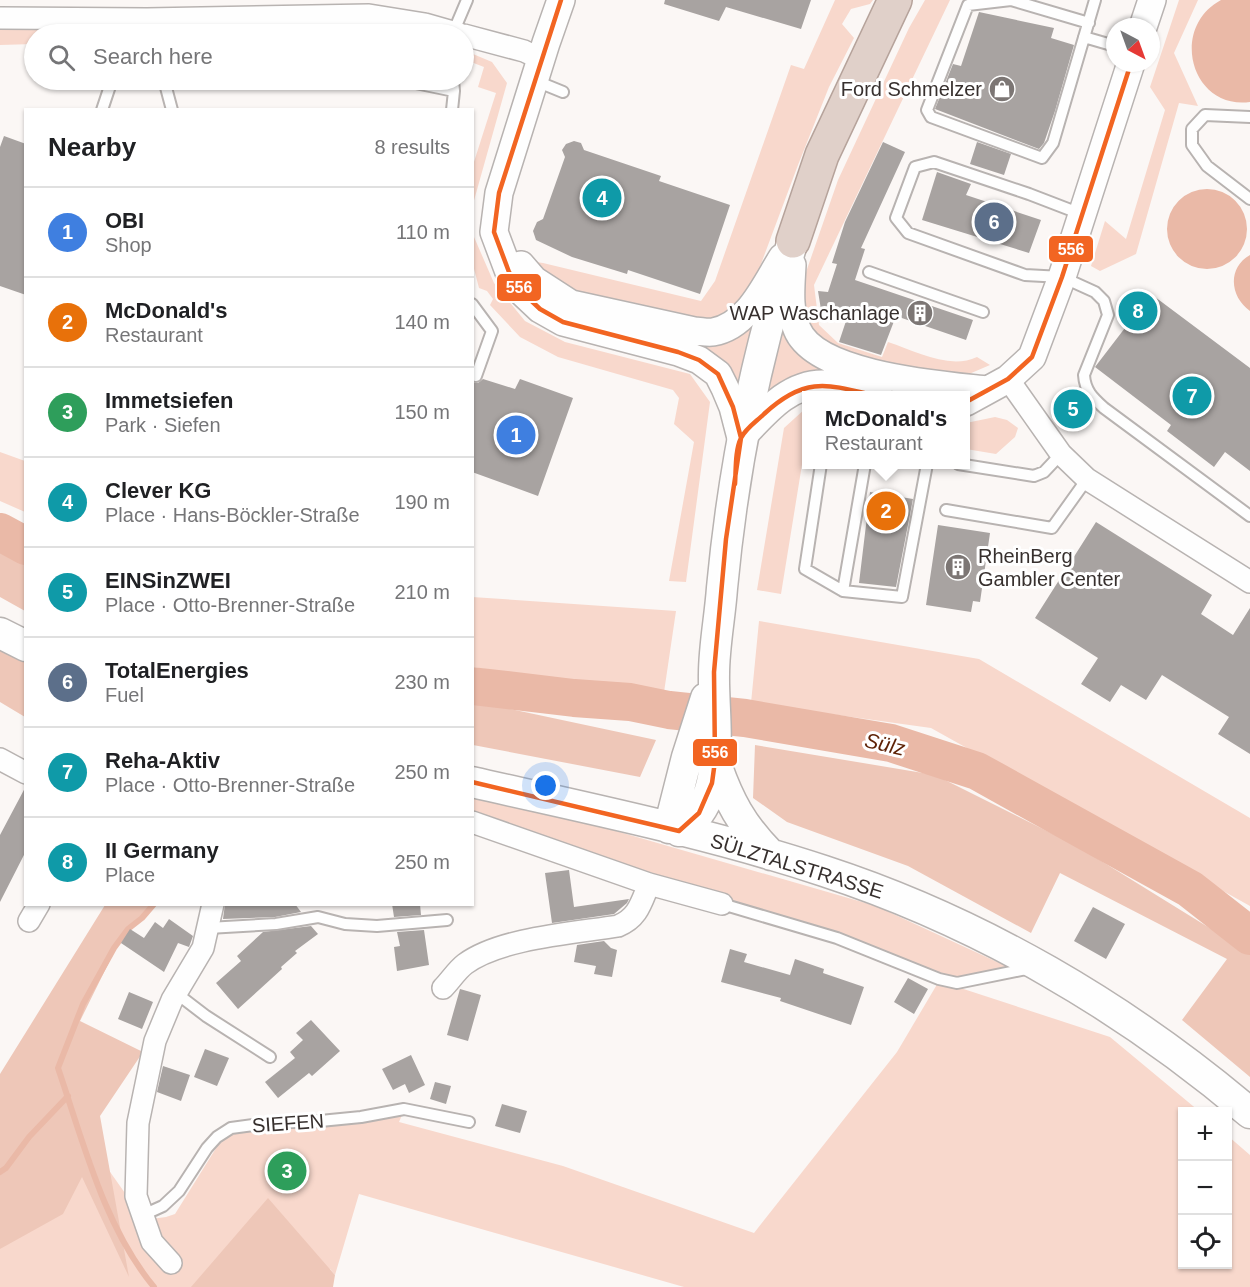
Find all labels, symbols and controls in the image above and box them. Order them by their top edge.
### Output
north arrow [1106,18,1160,72]
search box [24,24,474,90]
icon: search [45,41,78,74]
text: Search here [93,44,213,69]
shop icon: Ford Schmelzer [987,74,1017,104]
place label: Ford Schmelzer [841,78,982,100]
text: Nearby [48,132,136,162]
text: 8 results [374,136,450,158]
pin: 4 [582,176,622,220]
pin: 6 [974,200,1014,244]
text: OBI [105,208,144,233]
text: 1 [62,221,73,243]
text: 110 m [396,221,450,243]
text: Shop [105,234,152,256]
line badge: 556 [1048,235,1094,263]
text: 556 [1058,241,1084,258]
line badge: 556 [496,273,542,302]
text: 556 [506,279,532,296]
pin: 8 [1118,288,1158,334]
text: McDonald's [105,298,228,323]
building icon: WAP Waschanlage [905,298,935,328]
place label: WAP Waschanlage [730,302,900,324]
text: 2 [62,311,73,333]
text: 140 m [394,311,450,333]
text: Restaurant [105,324,203,346]
pin: 7 [1172,374,1212,418]
pin: 5 [1054,386,1092,432]
text: Immetsiefen [105,388,233,413]
popup [802,391,970,469]
text: 3 [62,401,73,423]
text: 150 m [394,401,450,423]
text: McDonald's [825,406,947,431]
pin: 1 [496,412,536,458]
text: Park · Siefen [105,414,221,436]
text: Restaurant [825,432,923,454]
text: Clever KG [105,478,211,503]
pin: 2 [866,488,906,534]
text: 4 [62,491,73,513]
text: 190 m [394,491,450,513]
text: Place · Hans-Böckler-Straße [105,504,360,526]
place label: RheinBerg Gambler Center [978,545,1121,590]
building icon: RheinBerg Gambler Center [943,552,973,582]
text: EINSinZWEI [105,568,231,593]
text: 5 [62,581,73,603]
text: 210 m [394,581,450,603]
text: Place · Otto-Brenner-Straße [105,594,355,616]
text: TotalEnergies [105,658,249,683]
text: 6 [62,671,73,693]
text: 230 m [394,671,450,693]
text: Fuel [105,684,144,706]
water label: Sülz [863,728,908,760]
line badge: 556 [692,738,738,767]
text: 556 [702,744,728,761]
text: Reha-Aktiv [105,748,220,773]
text: 7 [62,761,73,783]
text: 250 m [394,761,450,783]
your location [531,771,560,800]
text: Place · Otto-Brenner-Straße [105,774,355,796]
street label: SÜLZTALSTRASSE [708,829,886,903]
text: II Germany [105,838,219,863]
text: 8 [62,851,73,873]
text: 250 m [394,851,450,873]
text: Place [105,864,155,886]
map controls [1178,1107,1232,1269]
button: + [1178,1107,1232,1161]
street label: SIEFEN [251,1110,325,1136]
pin: 3 [268,1148,306,1194]
button: − [1178,1161,1232,1215]
button: locate [1178,1215,1232,1269]

